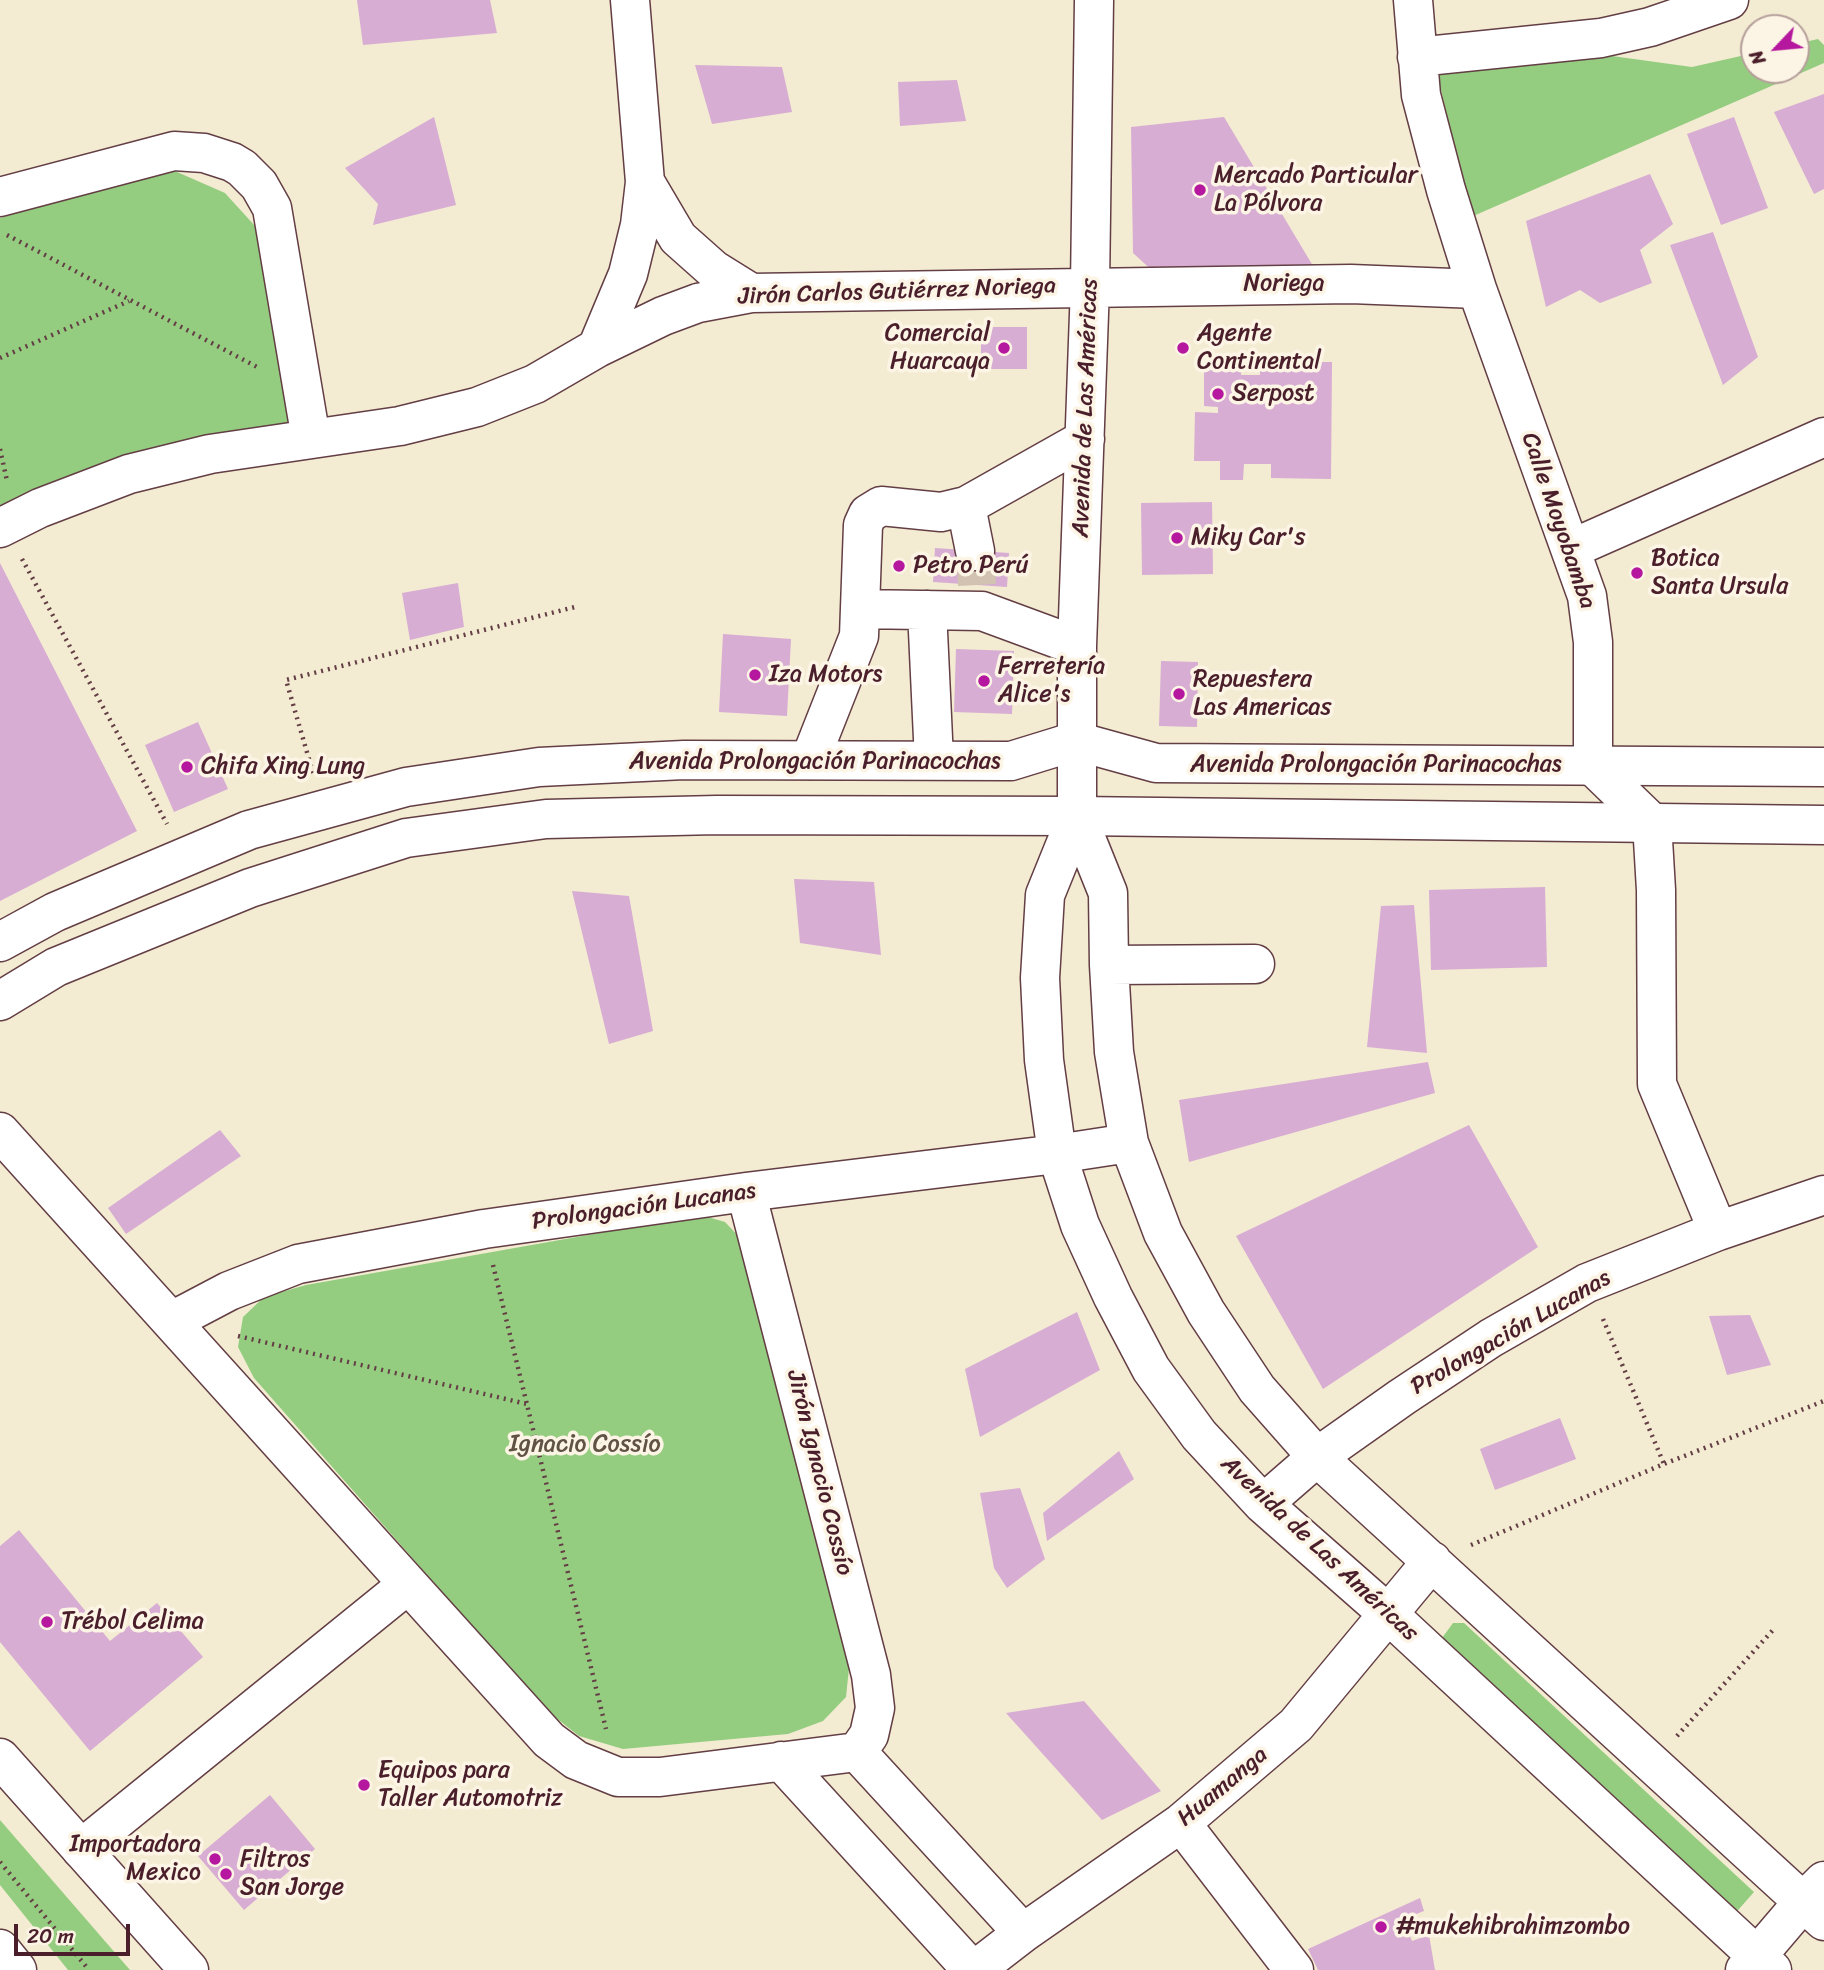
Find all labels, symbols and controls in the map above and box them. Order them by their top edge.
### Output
north arrow [1740,14,1810,84]
text: N [1740,44,1775,71]
place label: Mercado Particular La Pólvora [1214,162,1418,218]
marker: Mercado Particular La Pólvora [1192,182,1208,198]
street label: Noriega [1243,270,1325,298]
street label: Jirón Carlos Gutiérrez Noriega [737,272,1057,312]
street label: Avenida de Las Américas [1067,278,1105,538]
place label: Comercial Huarcaya [885,320,990,376]
place label: Agente Continental [1197,320,1321,376]
marker: Comercial Huarcaya [996,340,1012,356]
marker: Agente Continental [1175,340,1191,356]
place label: Serpost [1232,380,1314,408]
marker: Serpost [1210,386,1226,402]
street label: Calle Moyobamba [1514,429,1602,613]
place label: Miky Car's [1191,524,1306,552]
marker: Miky Car's [1169,530,1185,546]
place label: Botica Santa Ursula [1651,545,1788,601]
place label: Petro Perú [913,552,1028,580]
marker: Petro Perú [891,558,907,574]
marker: Botica Santa Ursula [1629,565,1645,581]
place label: Ferretería Alice's [998,653,1105,709]
place label: Iza Motors [769,661,882,689]
place label: Repuestera Las Americas [1193,666,1331,722]
marker: Iza Motors [747,667,763,683]
marker: Ferretería Alice's [976,673,992,689]
marker: Repuestera Las Americas [1171,686,1187,702]
street label: Avenida Prolongación Parinacochas [629,748,1001,776]
street label: Avenida Prolongación Parinacochas [1190,751,1562,779]
place label: Chifa Xing Lung [201,753,365,781]
marker: Chifa Xing Lung [179,759,195,775]
street label: Prolongación Lucanas [530,1177,758,1237]
street label: Prolongación Lucanas [1406,1264,1616,1402]
street label: Jirón Ignacio Cossío [780,1367,858,1579]
park label: Ignacio Cossío [509,1431,661,1459]
street label: Avenida de Las Américas [1214,1450,1424,1648]
place label: Trébol Celima [61,1608,204,1636]
marker: Trébol Celima [39,1614,55,1630]
street label: Huamanga [1172,1741,1274,1833]
place label: Equipos para Taller Automotriz [378,1757,562,1813]
marker: Equipos para Taller Automotriz [356,1777,372,1793]
place label: Importadora Mexico [69,1831,201,1887]
place label: Filtros San Jorge [240,1846,344,1902]
marker: Importadora Mexico [207,1851,223,1867]
marker: Filtros San Jorge [218,1866,234,1882]
scale bar [18,1910,133,1954]
place label: #mukehibrahimzombo [1395,1913,1630,1941]
text: 20 m [27,1917,74,1955]
marker: #mukehibrahimzombo [1373,1919,1389,1935]

